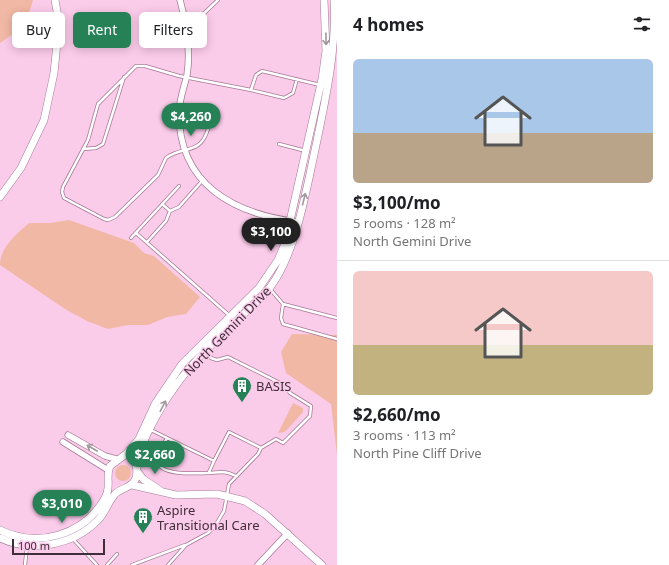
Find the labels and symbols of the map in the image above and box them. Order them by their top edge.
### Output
one-way arrow [322,32,330,45]
pin: $4,260 [158,103,224,137]
one-way arrow [300,192,308,205]
pin: $3,100 [238,218,304,252]
street label: North Gemini Drive [179,282,275,380]
building icon: BASIS [231,375,253,403]
place label: BASIS [256,377,291,395]
one-way arrow [160,400,167,412]
pin: $2,660 [122,441,188,475]
one-way arrow [86,444,98,452]
pin: $3,010 [29,490,95,524]
place label: Aspire Transitional Care [157,501,260,534]
building icon: Aspire Transitional Care [132,506,154,534]
scale bar [12,537,105,556]

